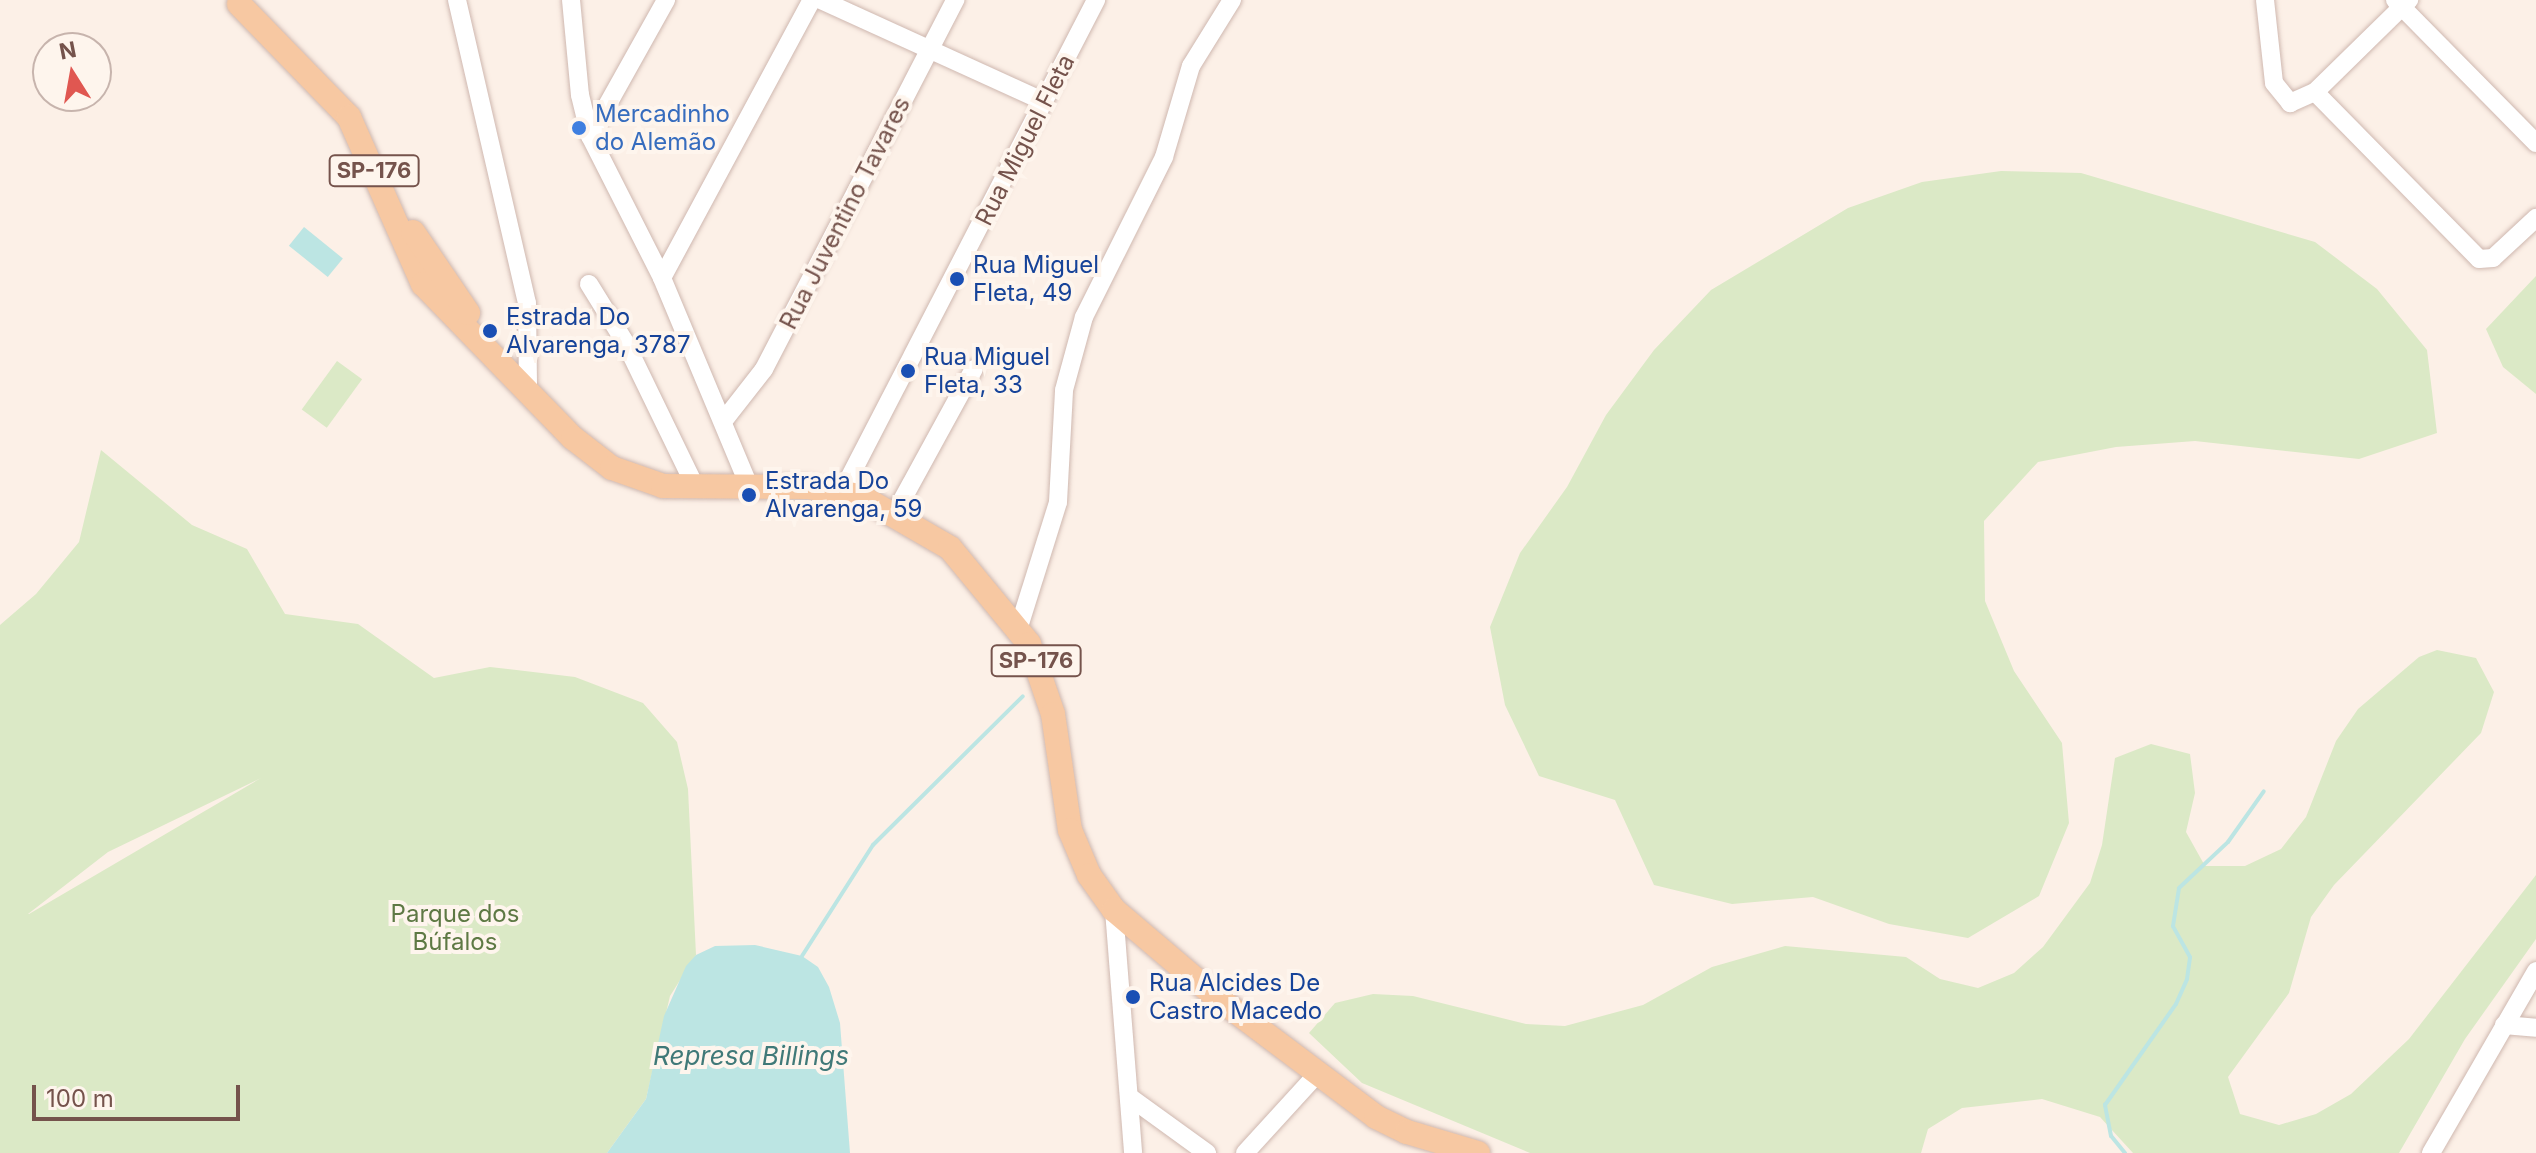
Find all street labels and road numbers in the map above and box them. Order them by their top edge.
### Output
street label: Rua Miguel Fleta [969,50,1081,230]
street label: Rua Juventino Tavares [774,92,916,334]
road number: SP-176 [328,153,420,189]
road number: SP-176 [990,643,1082,679]

